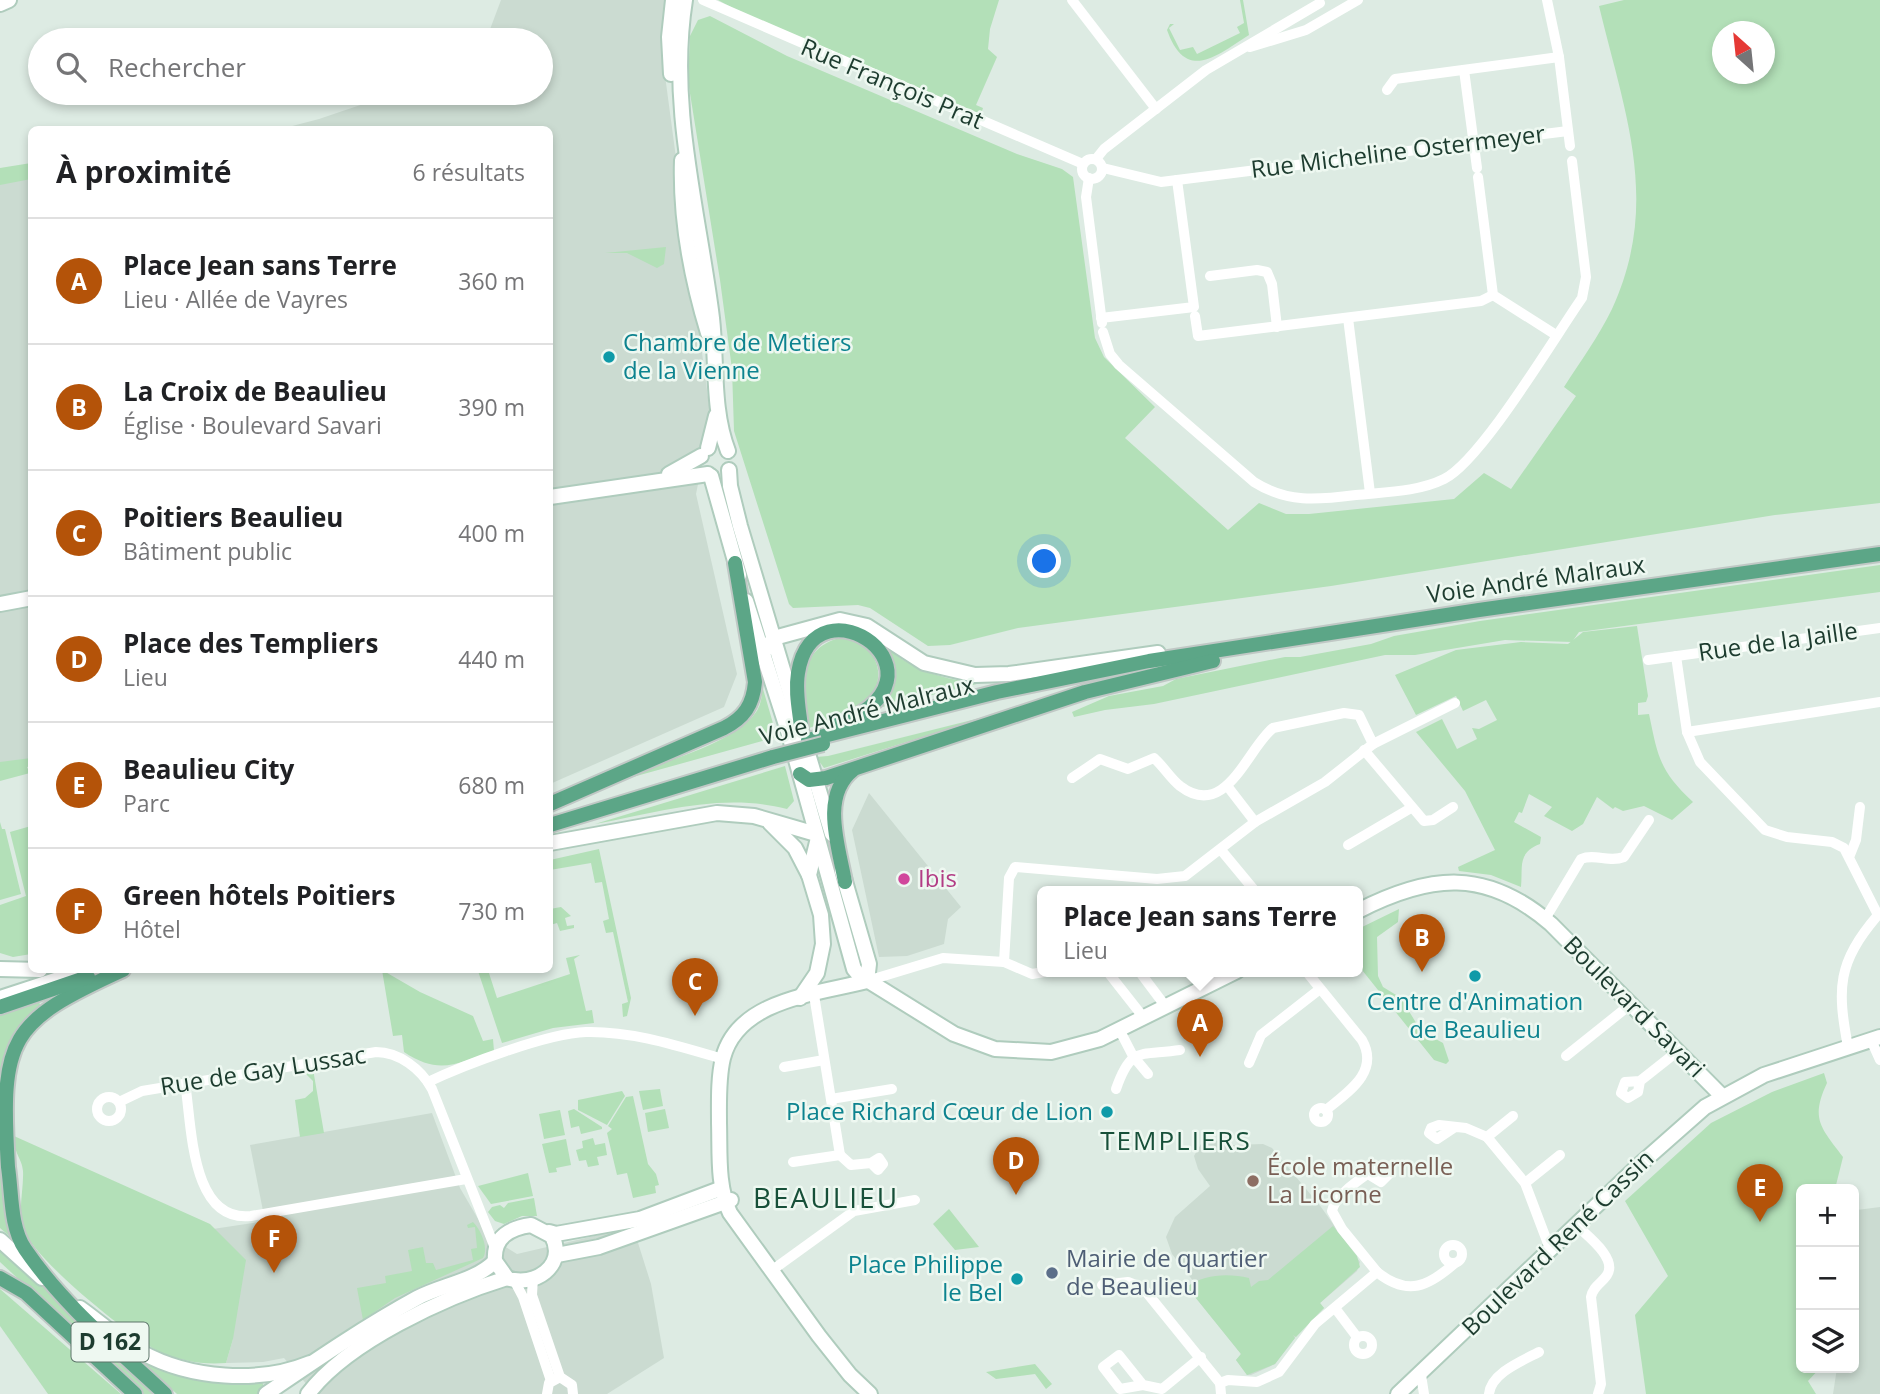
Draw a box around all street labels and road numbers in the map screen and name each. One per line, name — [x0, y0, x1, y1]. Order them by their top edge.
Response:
street label: Rue François Prat — [796, 29, 989, 136]
street label: Rue Micheline Ostermeyer — [1249, 116, 1547, 185]
street label: Voie André Malraux — [1425, 547, 1647, 610]
street label: Rue de la Jaille — [1696, 613, 1860, 668]
street label: Voie André Malraux — [756, 667, 978, 752]
street label: Boulevard Savari — [1557, 928, 1713, 1084]
street label: Rue de Gay Lussac — [158, 1037, 368, 1102]
street label: Boulevard René Cassin — [1454, 1141, 1660, 1342]
road number: D 162 — [72, 1322, 148, 1362]

